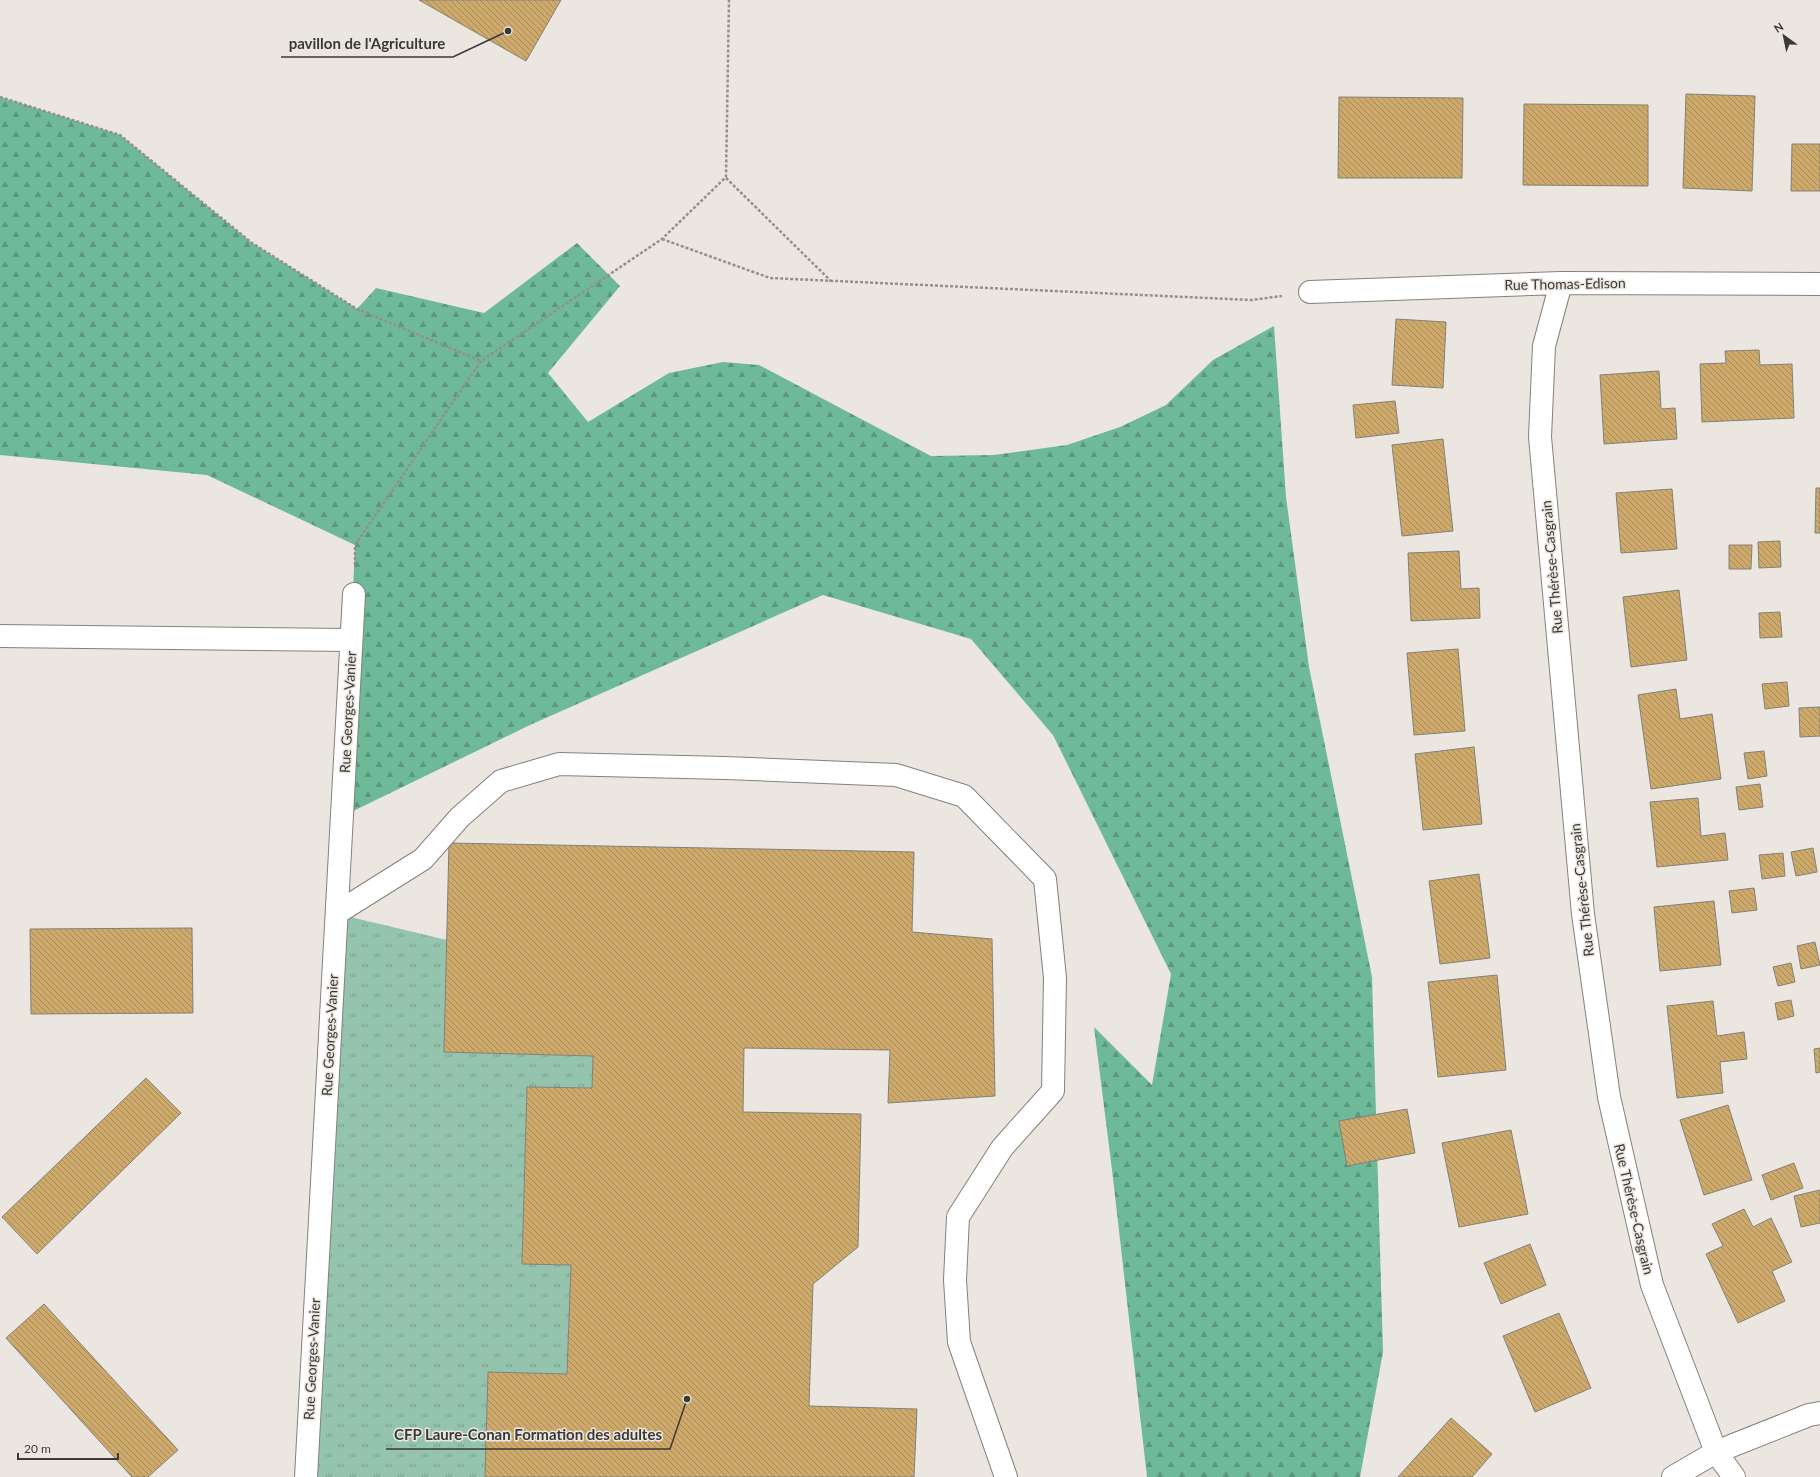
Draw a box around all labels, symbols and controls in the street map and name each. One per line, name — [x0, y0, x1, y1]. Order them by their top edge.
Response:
north arrow — [1764, 16, 1804, 56]
text: N — [1771, 19, 1785, 35]
callout: pavillon de l'Agriculture — [281, 30, 453, 57]
text: pavillon de l'Agriculture — [289, 34, 445, 52]
street label: Rue Thomas-Edison — [1504, 274, 1626, 293]
street label: Rue Thérèse-Casgrain — [1537, 500, 1566, 634]
street label: Rue Georges-Vanier — [336, 651, 359, 773]
street label: Rue Thérèse-Casgrain — [1566, 823, 1597, 957]
street label: Rue Georges-Vanier — [318, 974, 341, 1096]
street label: Rue Thérèse-Casgrain — [1611, 1142, 1658, 1276]
street label: Rue Georges-Vanier — [300, 1298, 323, 1420]
callout: CFP Laure-Conan Formation des adultes — [386, 1422, 670, 1449]
text: CFP Laure-Conan Formation des adultes — [394, 1425, 662, 1443]
scale bar — [18, 1435, 118, 1461]
text: 20 m — [24, 1441, 51, 1456]

